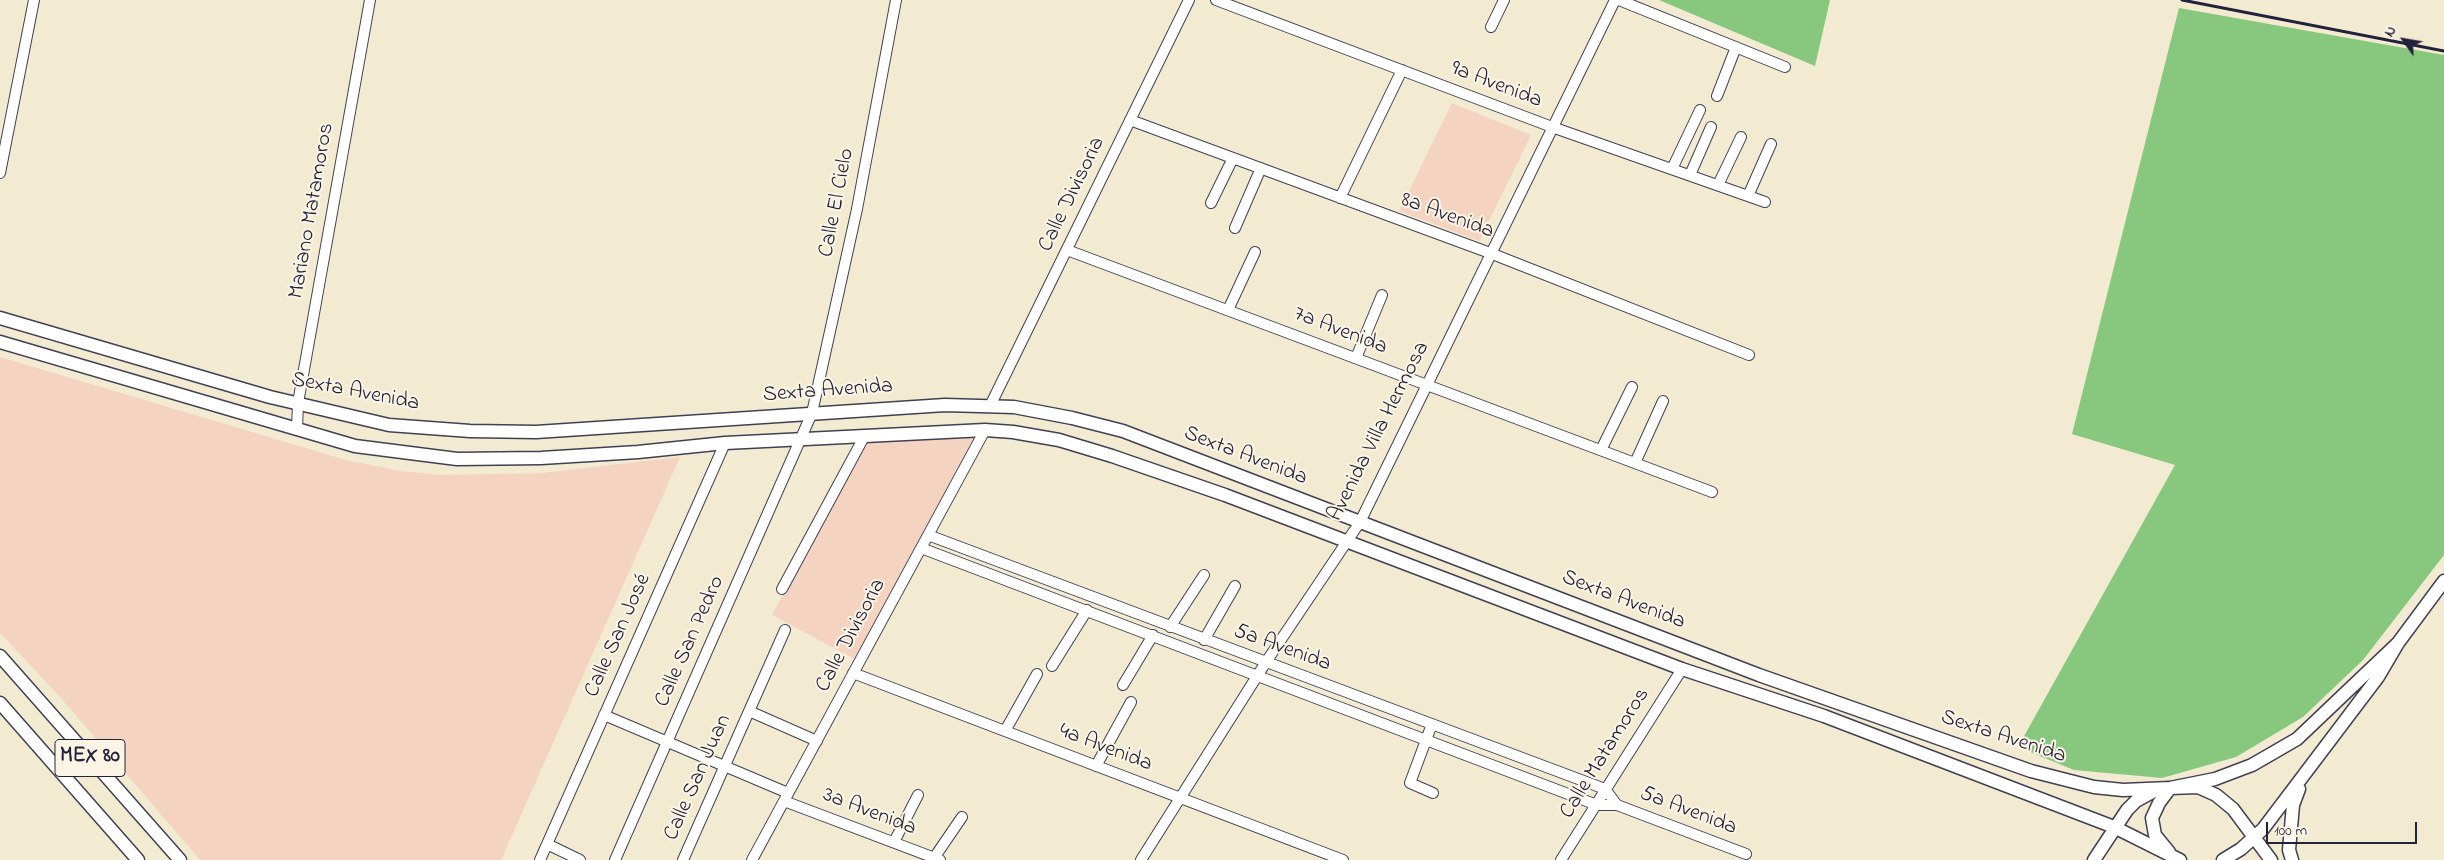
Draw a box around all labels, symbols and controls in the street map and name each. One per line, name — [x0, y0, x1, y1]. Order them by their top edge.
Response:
north arrow — [2379, 15, 2429, 65]
text: N — [2379, 22, 2402, 41]
street label: 9a Avenida — [1447, 57, 1545, 115]
street label: Mariano Matamoros — [285, 121, 341, 301]
street label: Calle Divisoria — [1034, 133, 1112, 257]
street label: Calle El Cielo — [815, 146, 861, 260]
street label: 8a Avenida — [1397, 188, 1497, 246]
street label: 7a Avenida — [1289, 302, 1391, 362]
street label: Avenida Villa Hermosa — [1323, 338, 1437, 526]
street label: Sexta Avenida — [289, 368, 421, 418]
street label: Sexta Avenida — [762, 374, 894, 410]
street label: Sexta Avenida — [1179, 421, 1311, 493]
street label: Sexta Avenida — [1557, 565, 1689, 637]
street label: Calle San José — [580, 570, 658, 702]
street label: Calle San Pedro — [650, 572, 732, 712]
street label: Calle Divisoria — [811, 575, 893, 697]
street label: 5a Avenida — [1230, 619, 1334, 679]
street label: Calle Matamoros — [1555, 684, 1657, 824]
street label: Sexta Avenida — [1937, 705, 2069, 771]
street label: Calle San Juan — [659, 711, 739, 845]
street label: 4a Avenida — [1054, 719, 1156, 779]
road number: MEX 80 — [55, 740, 125, 776]
street label: 5a Avenida — [1636, 781, 1740, 843]
street label: 3a Avenida — [818, 783, 920, 843]
scale bar — [2269, 812, 2420, 844]
text: 100 m — [2274, 820, 2307, 842]

